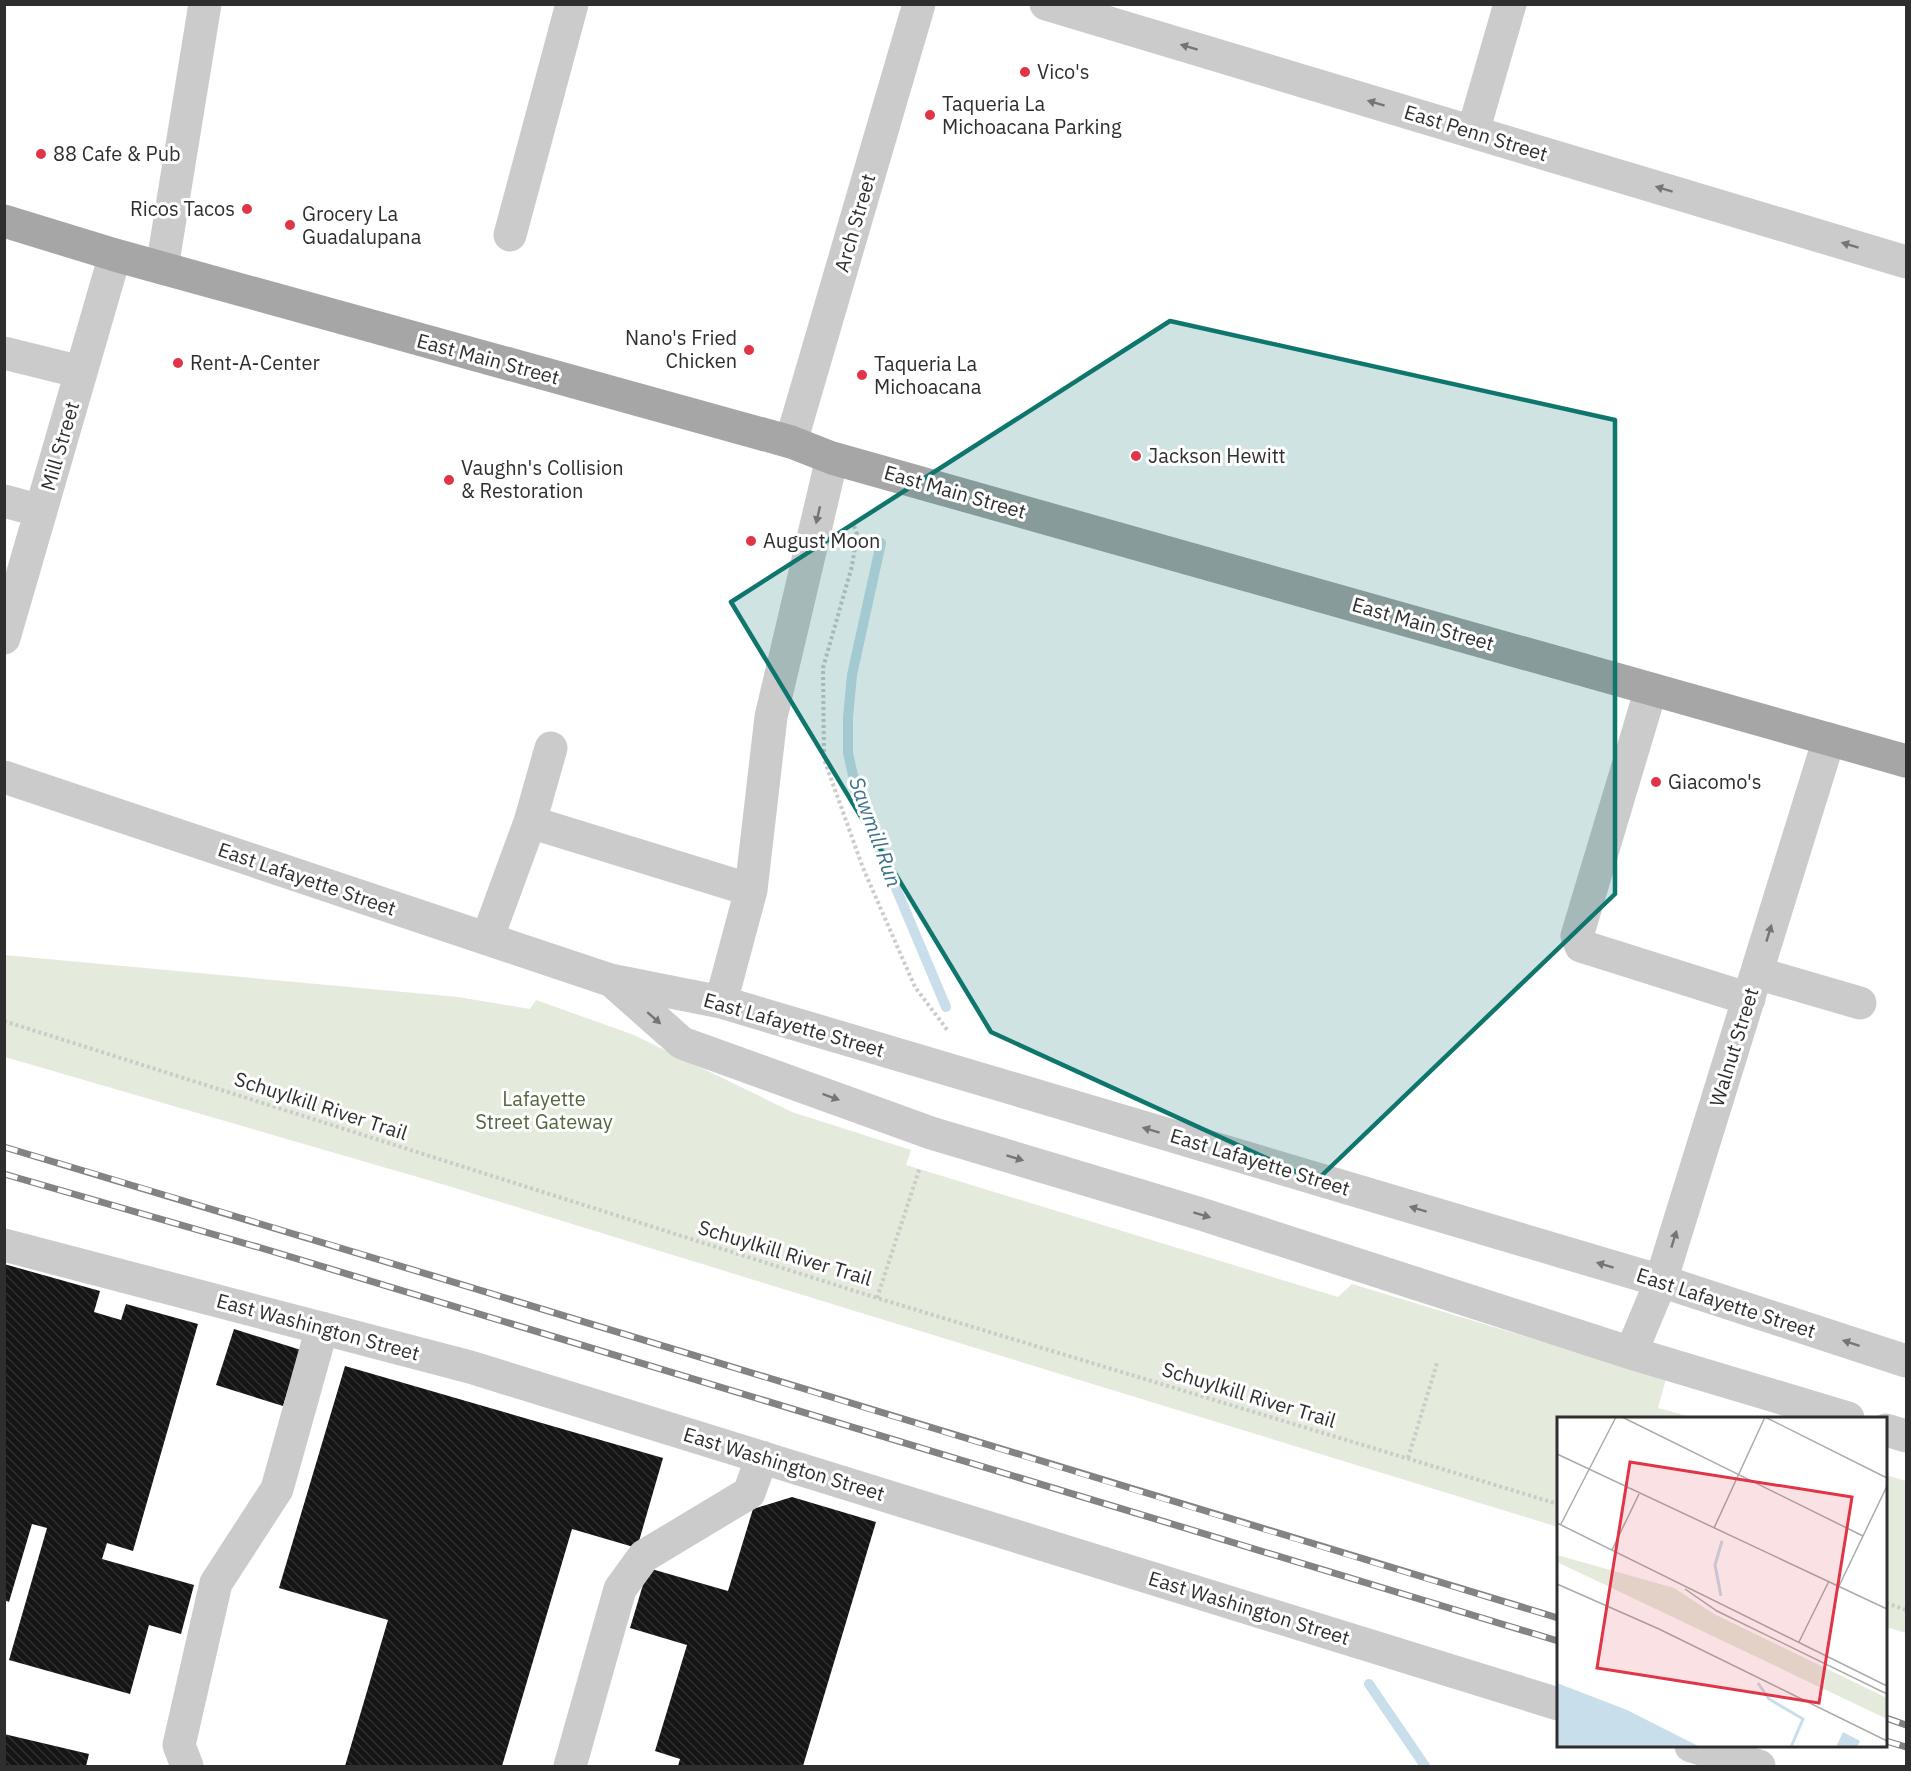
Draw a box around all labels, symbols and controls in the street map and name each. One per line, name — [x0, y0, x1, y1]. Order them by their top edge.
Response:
one-way arrow — [1180, 42, 1198, 51]
place label: Vico's — [1037, 58, 1090, 85]
marker: Vico's — [1018, 65, 1032, 79]
place label: Taqueria La Michoacana Parking — [942, 90, 1122, 140]
one-way arrow — [1367, 98, 1385, 107]
street label: East Penn Street — [1401, 98, 1551, 167]
marker: Taqueria La Michoacana Parking — [923, 108, 937, 122]
place label: 88 Cafe & Pub — [53, 140, 181, 167]
marker: 88 Cafe & Pub — [34, 147, 48, 161]
street label: Arch Street — [828, 171, 881, 275]
one-way arrow — [1655, 184, 1673, 193]
place label: Ricos Tacos — [130, 195, 235, 222]
place label: Grocery La Guadalupana — [302, 200, 422, 250]
marker: Ricos Tacos — [240, 202, 254, 216]
marker: Grocery La Guadalupana — [283, 218, 297, 232]
one-way arrow — [1841, 240, 1859, 249]
place label: Nano's Fried Chicken — [625, 324, 737, 374]
street label: East Main Street — [414, 327, 562, 391]
marker: Nano's Fried Chicken — [742, 343, 756, 357]
place label: Rent-A-Center — [190, 349, 320, 376]
place label: Taqueria La Michoacana — [874, 350, 982, 400]
marker: Rent-A-Center — [171, 356, 185, 370]
marker: Taqueria La Michoacana — [855, 368, 869, 382]
street label: Mill Street — [34, 398, 85, 494]
place label: Jackson Hewitt — [1148, 442, 1286, 469]
marker: Jackson Hewitt — [1129, 449, 1143, 463]
place label: Vaughn's Collision & Restoration — [461, 454, 624, 504]
street label: East Main Street — [881, 458, 1029, 525]
marker: Vaughn's Collision & Restoration — [442, 473, 456, 487]
one-way arrow — [813, 505, 823, 524]
place label: August Moon — [763, 527, 880, 554]
marker: August Moon — [744, 534, 758, 548]
street label: East Main Street — [1349, 590, 1497, 657]
place label: Giacomo's — [1668, 768, 1762, 795]
water label: Sawmill Run — [843, 773, 909, 891]
marker: Giacomo's — [1649, 775, 1663, 789]
street label: East Lafayette Street — [215, 835, 400, 922]
one-way arrow — [1765, 924, 1775, 942]
street label: Walnut Street — [1703, 984, 1764, 1110]
street label: East Lafayette Street — [701, 986, 888, 1063]
one-way arrow — [646, 1011, 661, 1024]
street label: Schuylkill River Trail — [231, 1065, 411, 1146]
park label: Lafayette Street Gateway — [475, 1085, 613, 1135]
one-way arrow — [822, 1092, 840, 1102]
street label: East Lafayette Street — [1167, 1121, 1353, 1202]
one-way arrow — [1141, 1125, 1159, 1134]
one-way arrow — [1006, 1154, 1024, 1164]
one-way arrow — [1409, 1204, 1427, 1213]
one-way arrow — [1193, 1211, 1211, 1220]
street label: Schuylkill River Trail — [695, 1213, 875, 1292]
one-way arrow — [1670, 1230, 1679, 1248]
one-way arrow — [1596, 1260, 1614, 1269]
street label: East Lafayette Street — [1633, 1261, 1819, 1344]
street label: East Washington Street — [214, 1286, 423, 1367]
one-way arrow — [1842, 1337, 1860, 1347]
street label: Schuylkill River Trail — [1159, 1355, 1339, 1434]
inset map — [1557, 1417, 1887, 1747]
street label: East Washington Street — [680, 1420, 888, 1507]
street label: East Washington Street — [1145, 1564, 1353, 1651]

